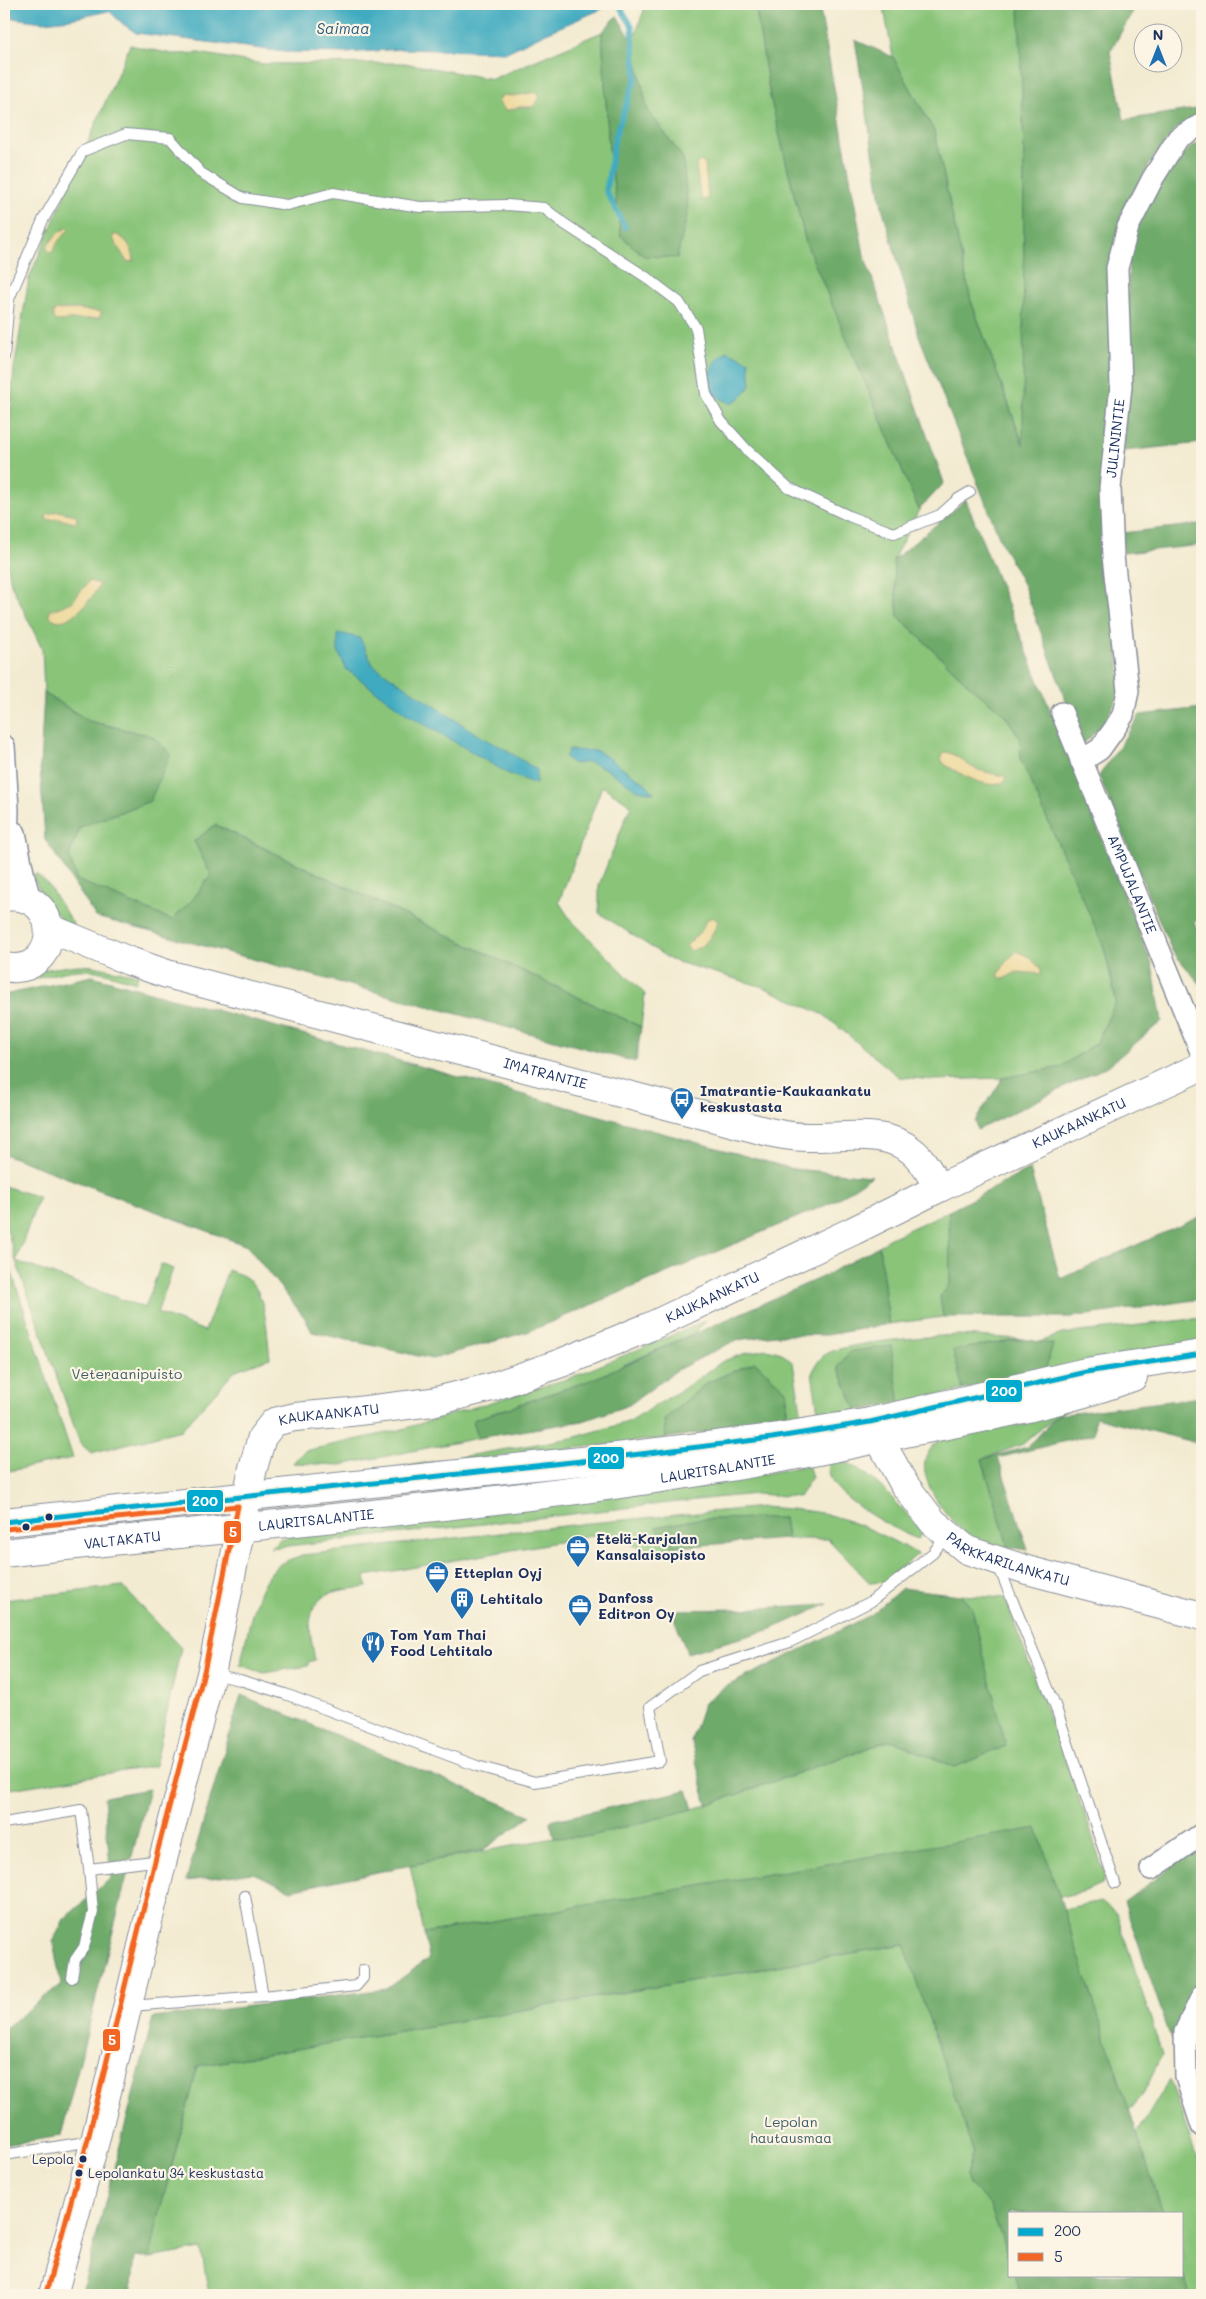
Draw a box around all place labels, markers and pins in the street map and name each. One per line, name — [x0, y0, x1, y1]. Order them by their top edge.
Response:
place label: Imatrantie-Kaukaankatu keskustasta — [700, 1081, 871, 1116]
bus stop icon: Imatrantie-Kaukaankatu keskustasta — [669, 1086, 695, 1120]
unlabelled marker — [44, 1512, 54, 1522]
unlabelled marker — [21, 1522, 31, 1532]
place label: Etelä-Karjalan Kansalaisopisto — [596, 1529, 706, 1564]
office icon: Etelä-Karjalan Kansalaisopisto — [565, 1534, 591, 1568]
office icon: Etteplan Oyj — [424, 1560, 450, 1594]
place label: Etteplan Oyj — [454, 1563, 542, 1582]
building icon: Lehtitalo — [449, 1586, 475, 1620]
place label: Danfoss Editron Oy — [598, 1588, 675, 1623]
place label: Lehtitalo — [480, 1589, 543, 1608]
office icon: Danfoss Editron Oy — [567, 1593, 593, 1627]
place label: Tom Yam Thai Food Lehtitalo — [390, 1625, 493, 1660]
restaurant icon: Tom Yam Thai Food Lehtitalo — [360, 1630, 386, 1664]
place label: Lepola — [32, 2150, 74, 2167]
marker: Lepola — [78, 2154, 88, 2164]
place label: Lepolankatu 34 keskustasta — [88, 2164, 264, 2181]
marker: Lepolankatu 34 keskustasta — [74, 2168, 84, 2178]

